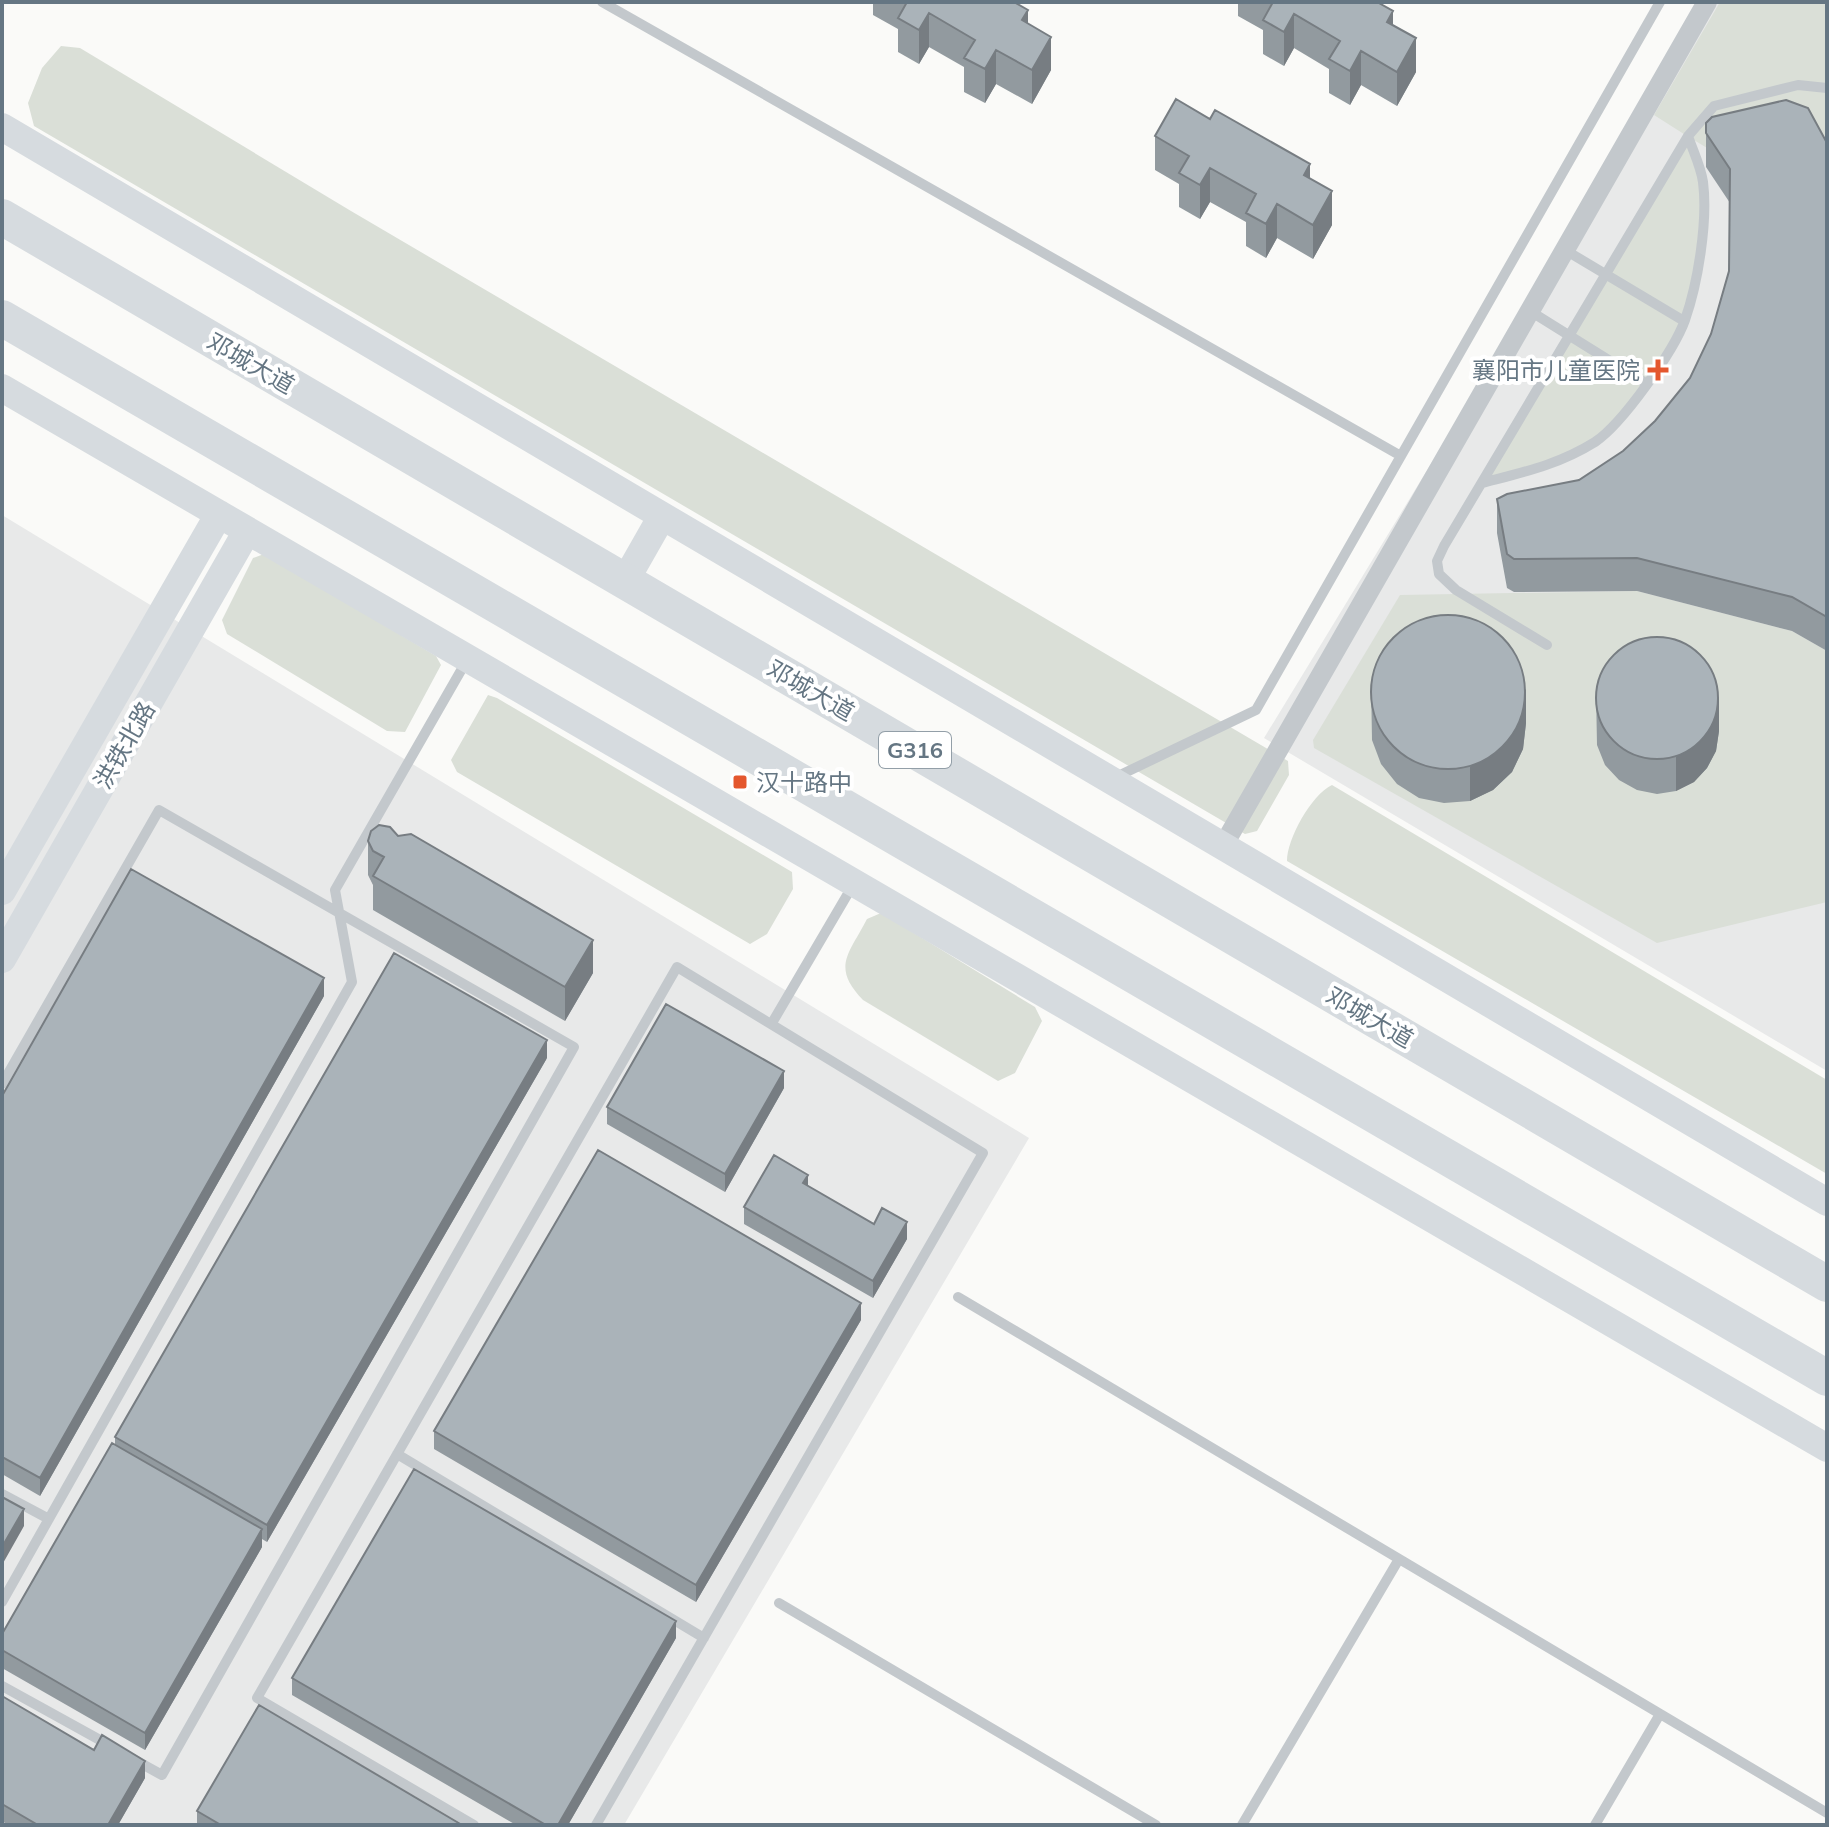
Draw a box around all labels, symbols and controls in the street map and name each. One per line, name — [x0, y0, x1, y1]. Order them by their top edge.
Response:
street label: 邓城大道 — [202, 326, 300, 400]
place label: 襄阳市儿童医院 — [1472, 355, 1640, 385]
marker: 襄阳市儿童医院 — [1647, 359, 1669, 381]
street label: 邓城大道 — [762, 653, 860, 727]
street label: 洪铁北路 — [87, 696, 161, 794]
road number: G316 — [879, 732, 951, 768]
place label: 汉十路中 — [756, 767, 852, 797]
marker: 汉十路中 — [731, 773, 749, 791]
street label: 邓城大道 — [1321, 980, 1419, 1054]

